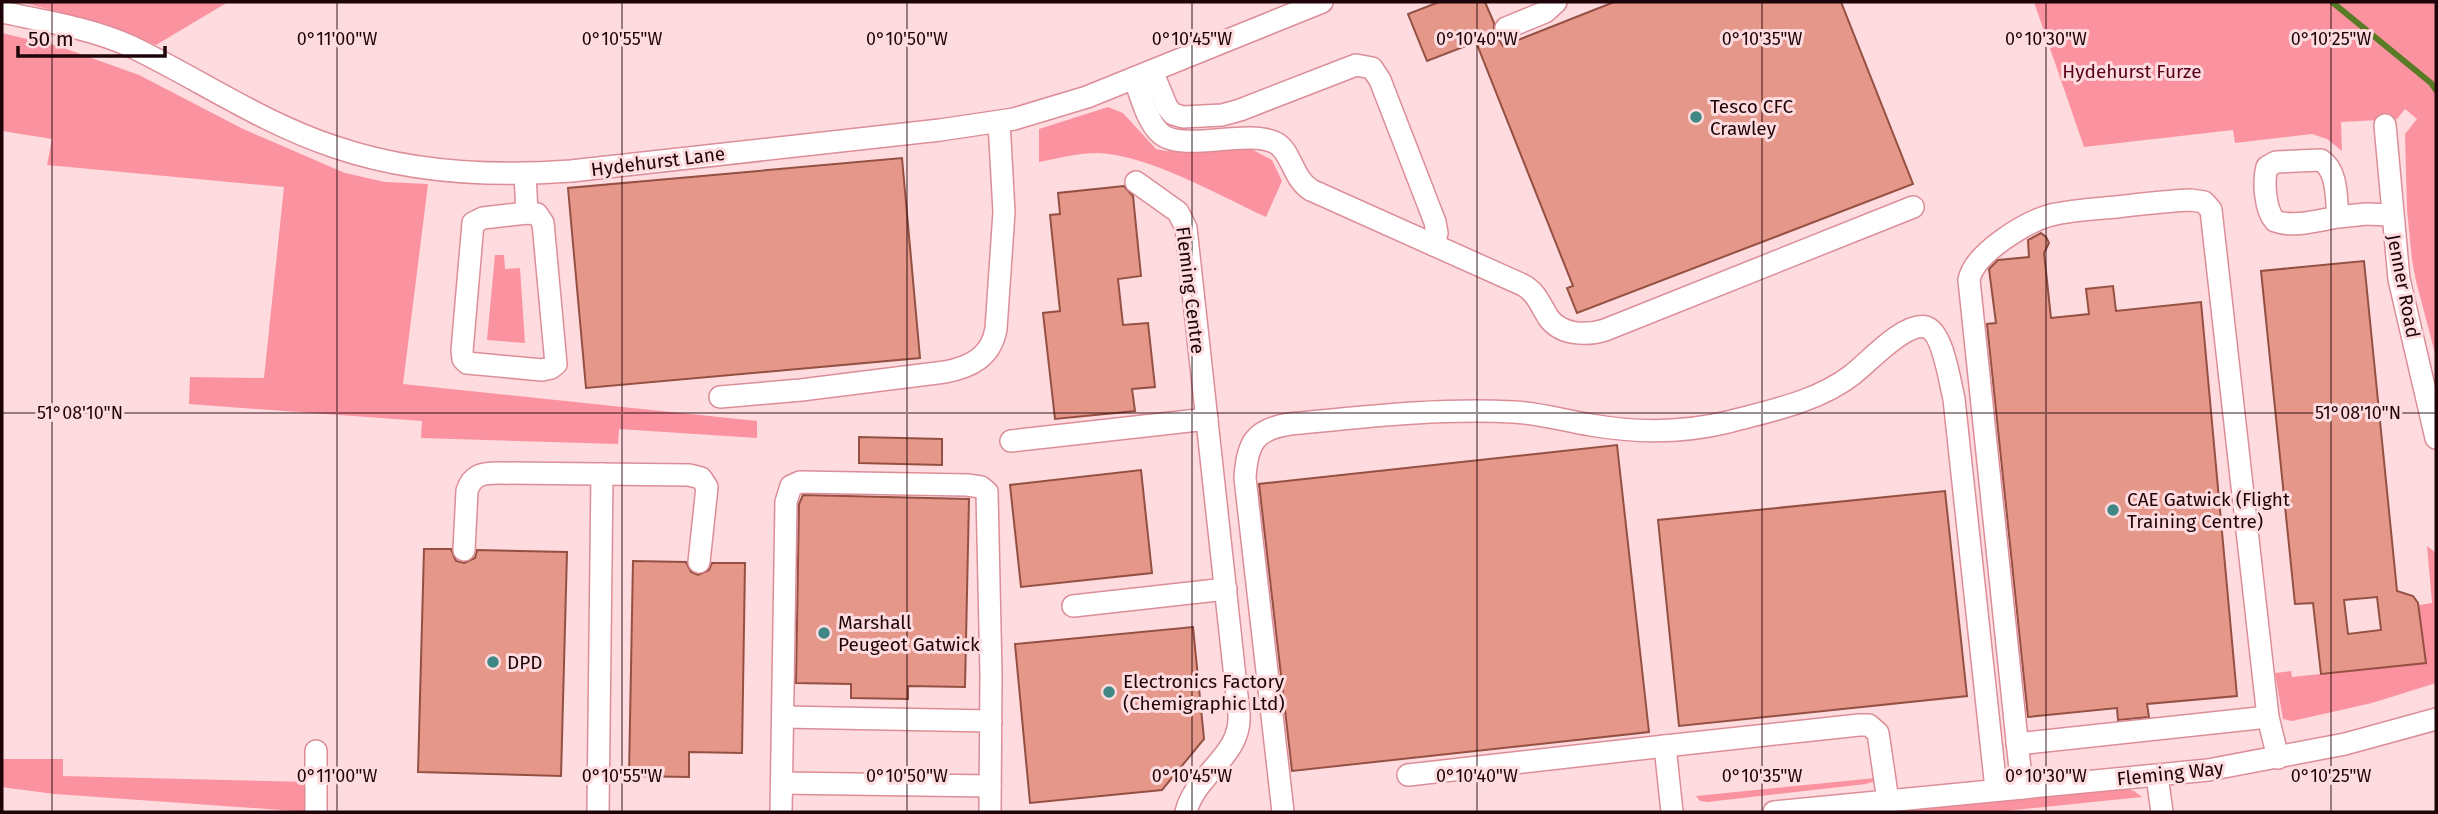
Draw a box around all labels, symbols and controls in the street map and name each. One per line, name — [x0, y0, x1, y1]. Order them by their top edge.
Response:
scale bar — [18, 14, 164, 58]
text: 50 m — [28, 26, 74, 52]
text: 0°11'00"W — [297, 28, 377, 50]
text: 0°10'55"W — [582, 28, 662, 50]
text: 0°10'50"W — [866, 28, 948, 50]
text: 0°10'45"W — [1152, 28, 1232, 50]
text: 0°10'40"W — [1436, 28, 1518, 50]
text: 0°10'35"W — [1722, 28, 1802, 50]
text: 0°10'30"W — [2005, 28, 2087, 50]
text: 0°10'25"W — [2291, 28, 2371, 50]
park label: Hydehurst Furze — [2062, 60, 2202, 83]
place label: Tesco CFC Crawley — [1710, 95, 1793, 140]
marker: Tesco CFC Crawley — [1688, 109, 1704, 125]
street label: Hydehurst Lane — [590, 142, 726, 181]
street label: Fleming Centre — [1171, 225, 1210, 355]
street label: Jenner Road — [2382, 232, 2425, 340]
text: 51°08'10"N — [37, 402, 123, 424]
text: 51°08'10"N — [2315, 402, 2401, 424]
place label: CAE Gatwick (Flight Training Centre) — [2127, 488, 2290, 533]
marker: CAE Gatwick (Flight Training Centre) — [2105, 502, 2121, 518]
place label: Marshall Peugeot Gatwick — [838, 611, 980, 656]
marker: Marshall Peugeot Gatwick — [816, 625, 832, 641]
place label: DPD — [507, 651, 543, 674]
marker: DPD — [485, 654, 501, 670]
place label: Electronics Factory (Chemigraphic Ltd) — [1123, 670, 1285, 715]
marker: Electronics Factory (Chemigraphic Ltd) — [1101, 684, 1117, 700]
street label: Fleming Way — [2116, 756, 2225, 791]
text: 0°11'00"W — [297, 765, 377, 787]
text: 0°10'55"W — [582, 765, 662, 787]
text: 0°10'50"W — [866, 765, 948, 787]
text: 0°10'45"W — [1152, 765, 1232, 787]
text: 0°10'40"W — [1436, 765, 1518, 787]
text: 0°10'35"W — [1722, 765, 1802, 787]
text: 0°10'30"W — [2005, 765, 2087, 787]
text: 0°10'25"W — [2291, 765, 2371, 787]

